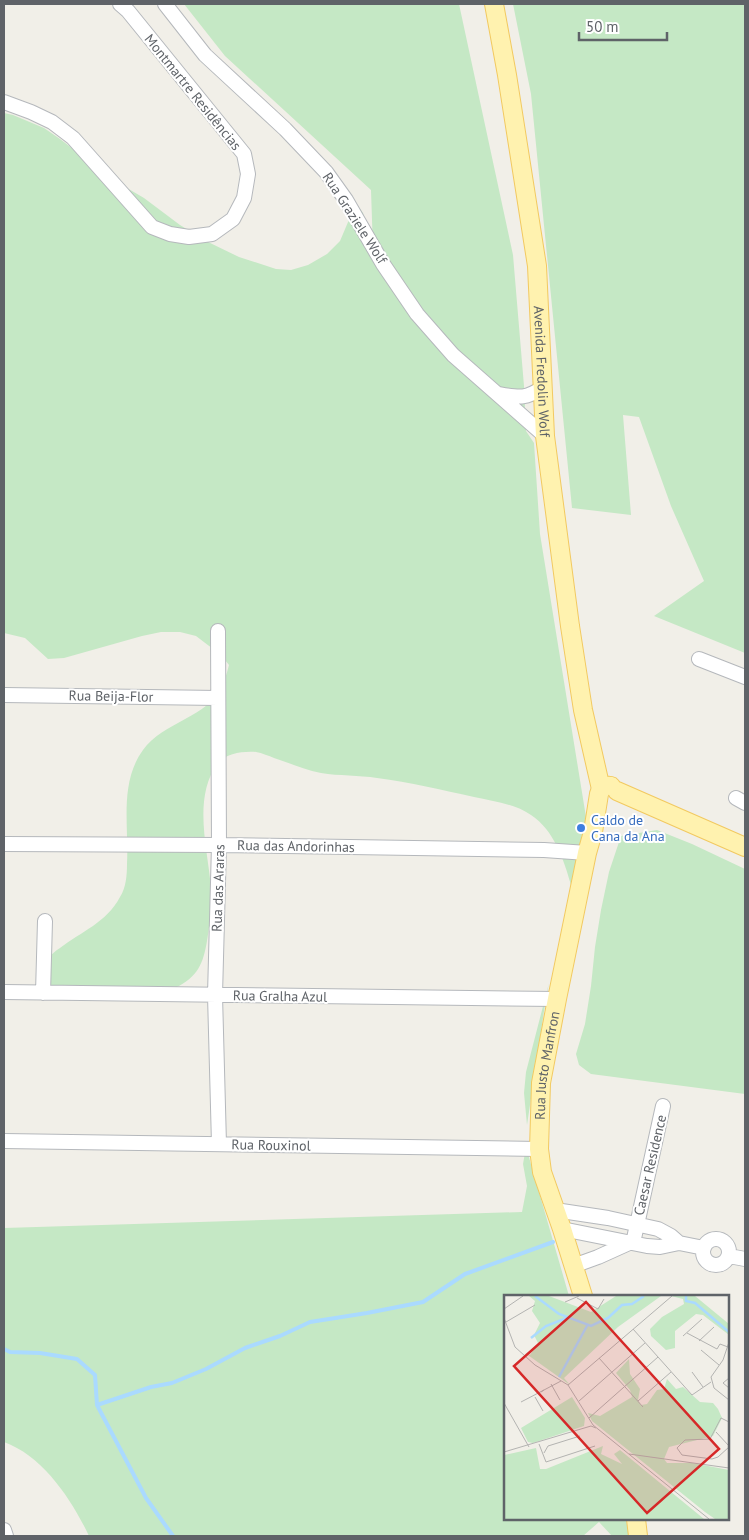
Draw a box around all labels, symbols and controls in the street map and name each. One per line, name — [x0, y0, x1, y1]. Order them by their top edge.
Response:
scale bar — [579, 10, 666, 42]
text: 50 m — [586, 17, 619, 36]
street label: Montmartre Residências — [141, 30, 246, 154]
street label: Rua Graziele Wolf — [319, 169, 392, 268]
street label: Avenida Fredolin Wolf — [530, 305, 554, 438]
street label: Rua Beija-Flor — [68, 686, 154, 706]
place label: Caldo de Cana da Ana — [591, 811, 665, 845]
marker: Caldo de Cana da Ana — [575, 822, 587, 834]
street label: Rua das Andorinhas — [237, 836, 355, 856]
street label: Rua das Araras — [207, 844, 229, 932]
street label: Rua Gralha Azul — [233, 986, 327, 1006]
street label: Rua Justo Manfron — [531, 1009, 564, 1120]
street label: Caesar Residence — [630, 1113, 670, 1217]
street label: Rua Rouxinol — [231, 1135, 311, 1155]
inset map — [504, 1295, 729, 1520]

